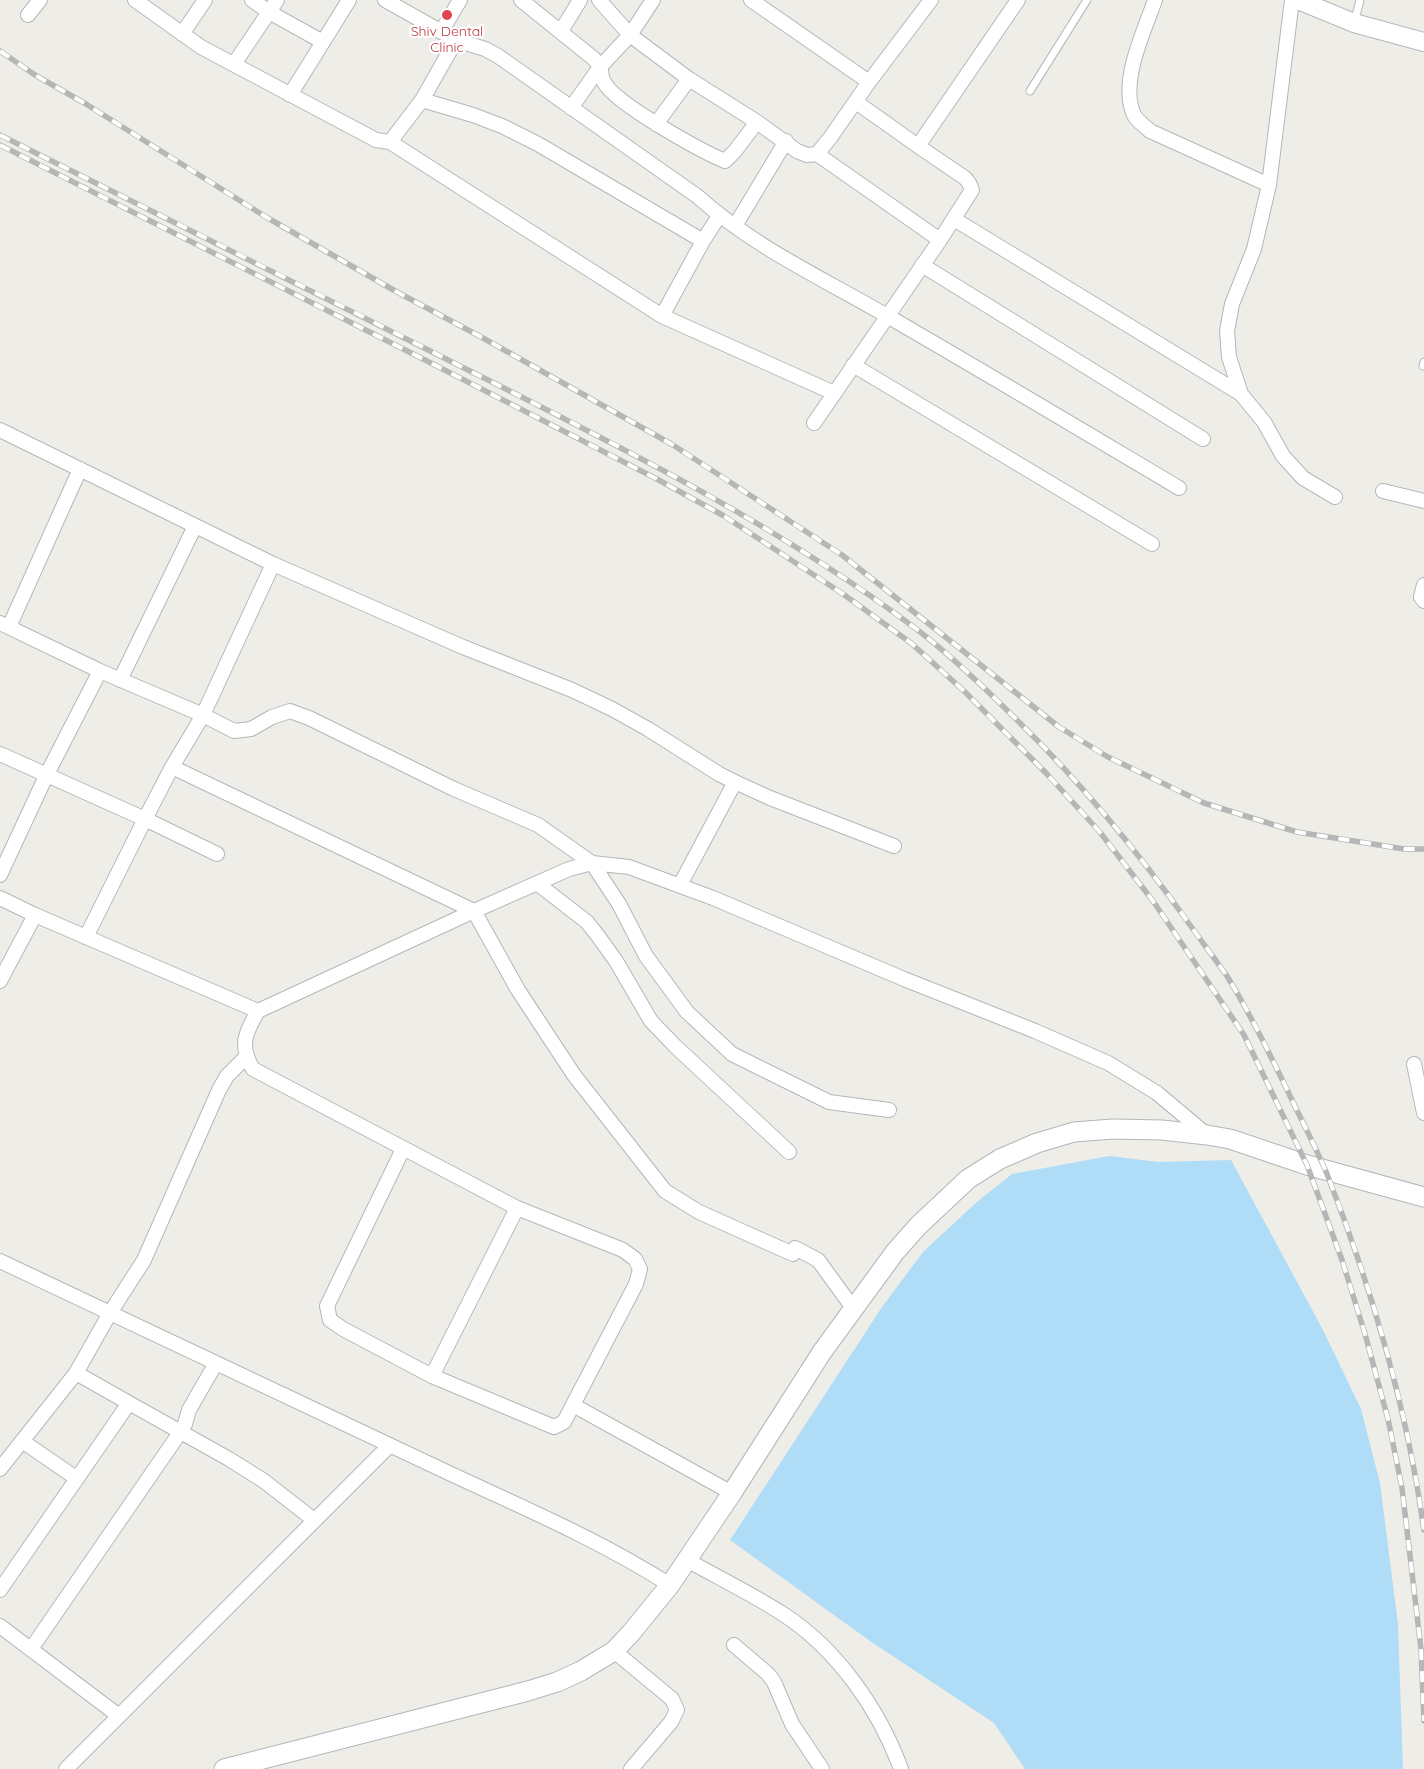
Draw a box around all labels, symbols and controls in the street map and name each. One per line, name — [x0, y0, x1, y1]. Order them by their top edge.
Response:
marker: Shiv Dental Clinic — [440, 8, 454, 22]
place label: Shiv Dental Clinic — [411, 24, 483, 56]

